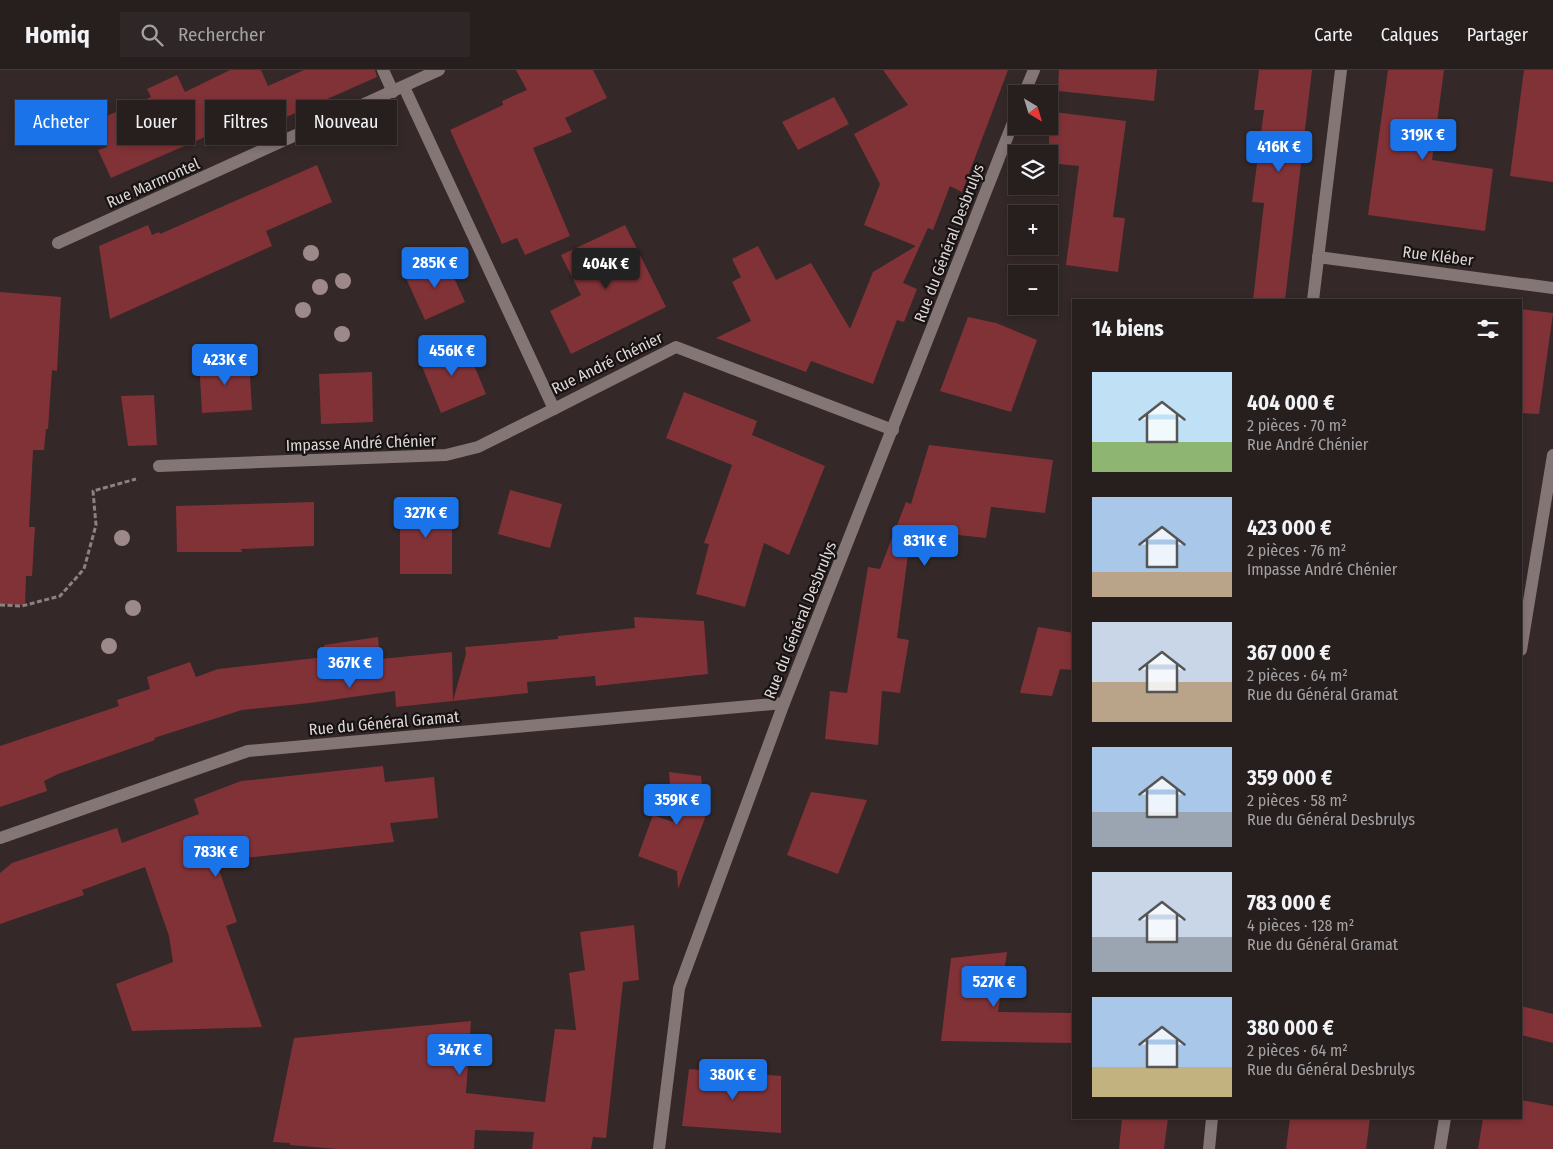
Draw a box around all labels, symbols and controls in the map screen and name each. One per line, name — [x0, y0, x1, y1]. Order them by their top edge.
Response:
search box — [120, 12, 470, 57]
text: Homiq — [25, 21, 90, 49]
icon: search — [138, 21, 166, 49]
text: Rechercher — [178, 23, 265, 46]
text: Carte — [1314, 24, 1353, 46]
text: Calques — [1381, 24, 1439, 46]
text: Partager — [1467, 24, 1528, 46]
north arrow — [1008, 85, 1058, 135]
map controls — [1008, 85, 1058, 315]
chip: Acheter — [15, 100, 107, 145]
chip: Louer — [117, 100, 195, 145]
chip: Filtres — [205, 100, 286, 145]
chip: Nouveau — [296, 100, 397, 145]
pin: 319K € — [1382, 118, 1464, 161]
text: 319K € — [1401, 125, 1445, 144]
pin: 416K € — [1238, 131, 1320, 173]
text: 416K € — [1257, 137, 1301, 156]
button: layers — [1008, 145, 1058, 195]
street label: Rue Marmontel — [104, 154, 202, 212]
street label: Rue du Général Desbrulys — [910, 161, 988, 325]
button: + — [1008, 205, 1058, 255]
street label: Rue Kléber — [1401, 242, 1475, 270]
pin: 285K € — [394, 246, 476, 289]
pin: 404K € — [565, 248, 647, 290]
text: 285K € — [413, 253, 457, 272]
text: 404K € — [583, 254, 629, 273]
button: − — [1008, 265, 1058, 315]
icon: filters — [1474, 315, 1502, 343]
text: 14 biens — [1092, 316, 1164, 342]
street label: Rue André Chénier — [548, 328, 666, 398]
pin: 456K € — [411, 334, 493, 377]
text: 456K € — [429, 341, 475, 360]
pin: 423K € — [184, 344, 266, 386]
text: 423K € — [203, 350, 247, 369]
text: 404 000 € — [1247, 390, 1334, 416]
icon: home — [1132, 392, 1192, 452]
text: 2 pièces · 70 m² — [1247, 416, 1347, 435]
street label: Impasse André Chénier — [286, 431, 437, 455]
text: Rue André Chénier — [1247, 435, 1368, 454]
pin: 327K € — [385, 496, 467, 539]
text: 327K € — [405, 503, 447, 522]
text: 423 000 € — [1247, 515, 1332, 541]
icon: home — [1132, 517, 1192, 577]
pin: 831K € — [884, 524, 966, 567]
text: 831K € — [903, 531, 947, 550]
street label: Rue du Général Desbrulys — [760, 538, 840, 701]
text: 2 pièces · 76 m² — [1247, 541, 1346, 560]
text: Impasse André Chénier — [1247, 560, 1397, 579]
text: 367 000 € — [1247, 640, 1331, 666]
icon: home — [1132, 642, 1192, 702]
pin: 367K € — [309, 646, 391, 689]
text: 367K € — [328, 653, 372, 672]
text: 2 pièces · 64 m² — [1247, 666, 1348, 685]
text: Rue du Général Gramat — [1247, 685, 1398, 704]
street label: Rue du Général Gramat — [308, 707, 461, 739]
text: 359 000 € — [1247, 765, 1332, 791]
icon: home — [1132, 767, 1192, 827]
pin: 359K € — [636, 784, 718, 826]
text: 359K € — [655, 790, 699, 809]
text: 2 pièces · 58 m² — [1247, 791, 1348, 810]
text: Rue du Général Desbrulys — [1247, 810, 1415, 829]
pin: 783K € — [175, 836, 257, 878]
text: 783K € — [194, 842, 238, 861]
text: 783 000 € — [1247, 890, 1331, 916]
icon: home — [1132, 892, 1192, 952]
text: 4 pièces · 128 m² — [1247, 916, 1354, 935]
text: Rue du Général Gramat — [1247, 935, 1398, 954]
pin: 527K € — [953, 966, 1035, 1008]
text: 527K € — [972, 972, 1016, 991]
text: 380 000 € — [1247, 1015, 1334, 1041]
icon: home — [1132, 1017, 1192, 1077]
pin: 347K € — [419, 1034, 501, 1076]
text: 347K € — [438, 1040, 482, 1059]
text: 2 pièces · 64 m² — [1247, 1041, 1348, 1060]
pin: 380K € — [692, 1058, 774, 1101]
text: Rue du Général Desbrulys — [1247, 1060, 1415, 1079]
text: 380K € — [710, 1065, 756, 1084]

